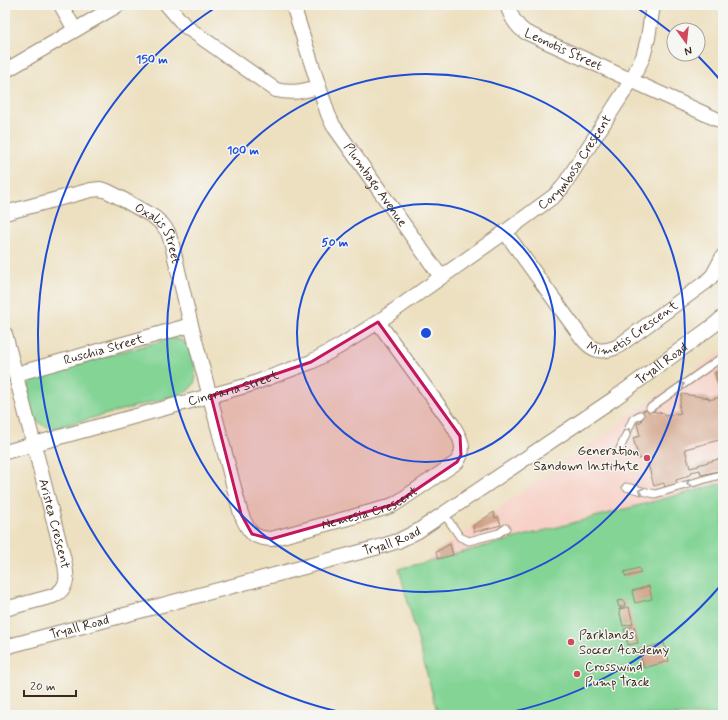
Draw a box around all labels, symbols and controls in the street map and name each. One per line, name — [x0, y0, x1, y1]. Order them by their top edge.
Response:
north arrow — [666, 22, 706, 62]
street label: Leonotis Street — [522, 24, 605, 74]
text: N — [683, 43, 694, 58]
text: 150 m — [136, 52, 168, 68]
street label: Corymbosa Crescent — [534, 112, 615, 214]
street label: Plumbago Avenue — [340, 140, 411, 230]
text: 100 m — [227, 143, 260, 159]
street label: Oxalis Street — [131, 199, 185, 265]
text: 50 m — [322, 235, 349, 251]
street label: Mimetis Crescent — [583, 297, 682, 359]
centre of rings — [419, 326, 433, 340]
street label: Ruschia Street — [62, 330, 146, 369]
street label: Tryall Road — [632, 339, 691, 389]
street label: Cineraria Street — [186, 366, 281, 410]
one-way arrow — [677, 383, 684, 390]
one-way arrow — [623, 428, 631, 436]
place label: Generation Sandown Institute — [534, 443, 639, 475]
marker: Generation Sandown Institute — [642, 453, 652, 463]
street label: Aristea Crescent — [35, 477, 74, 570]
one-way arrow — [686, 478, 693, 487]
street label: Nemesia Crescent — [319, 483, 421, 533]
one-way arrow — [637, 487, 644, 496]
street label: Tryall Road — [361, 523, 424, 559]
street label: Tryall Road — [48, 611, 111, 643]
place label: Parklands Soccer Academy — [579, 627, 670, 659]
marker: Parklands Soccer Academy — [566, 637, 576, 647]
place label: Crosswind Pump Track — [585, 659, 650, 691]
marker: Crosswind Pump Track — [572, 669, 582, 679]
scale bar — [24, 672, 76, 698]
text: 20 m — [30, 679, 56, 695]

